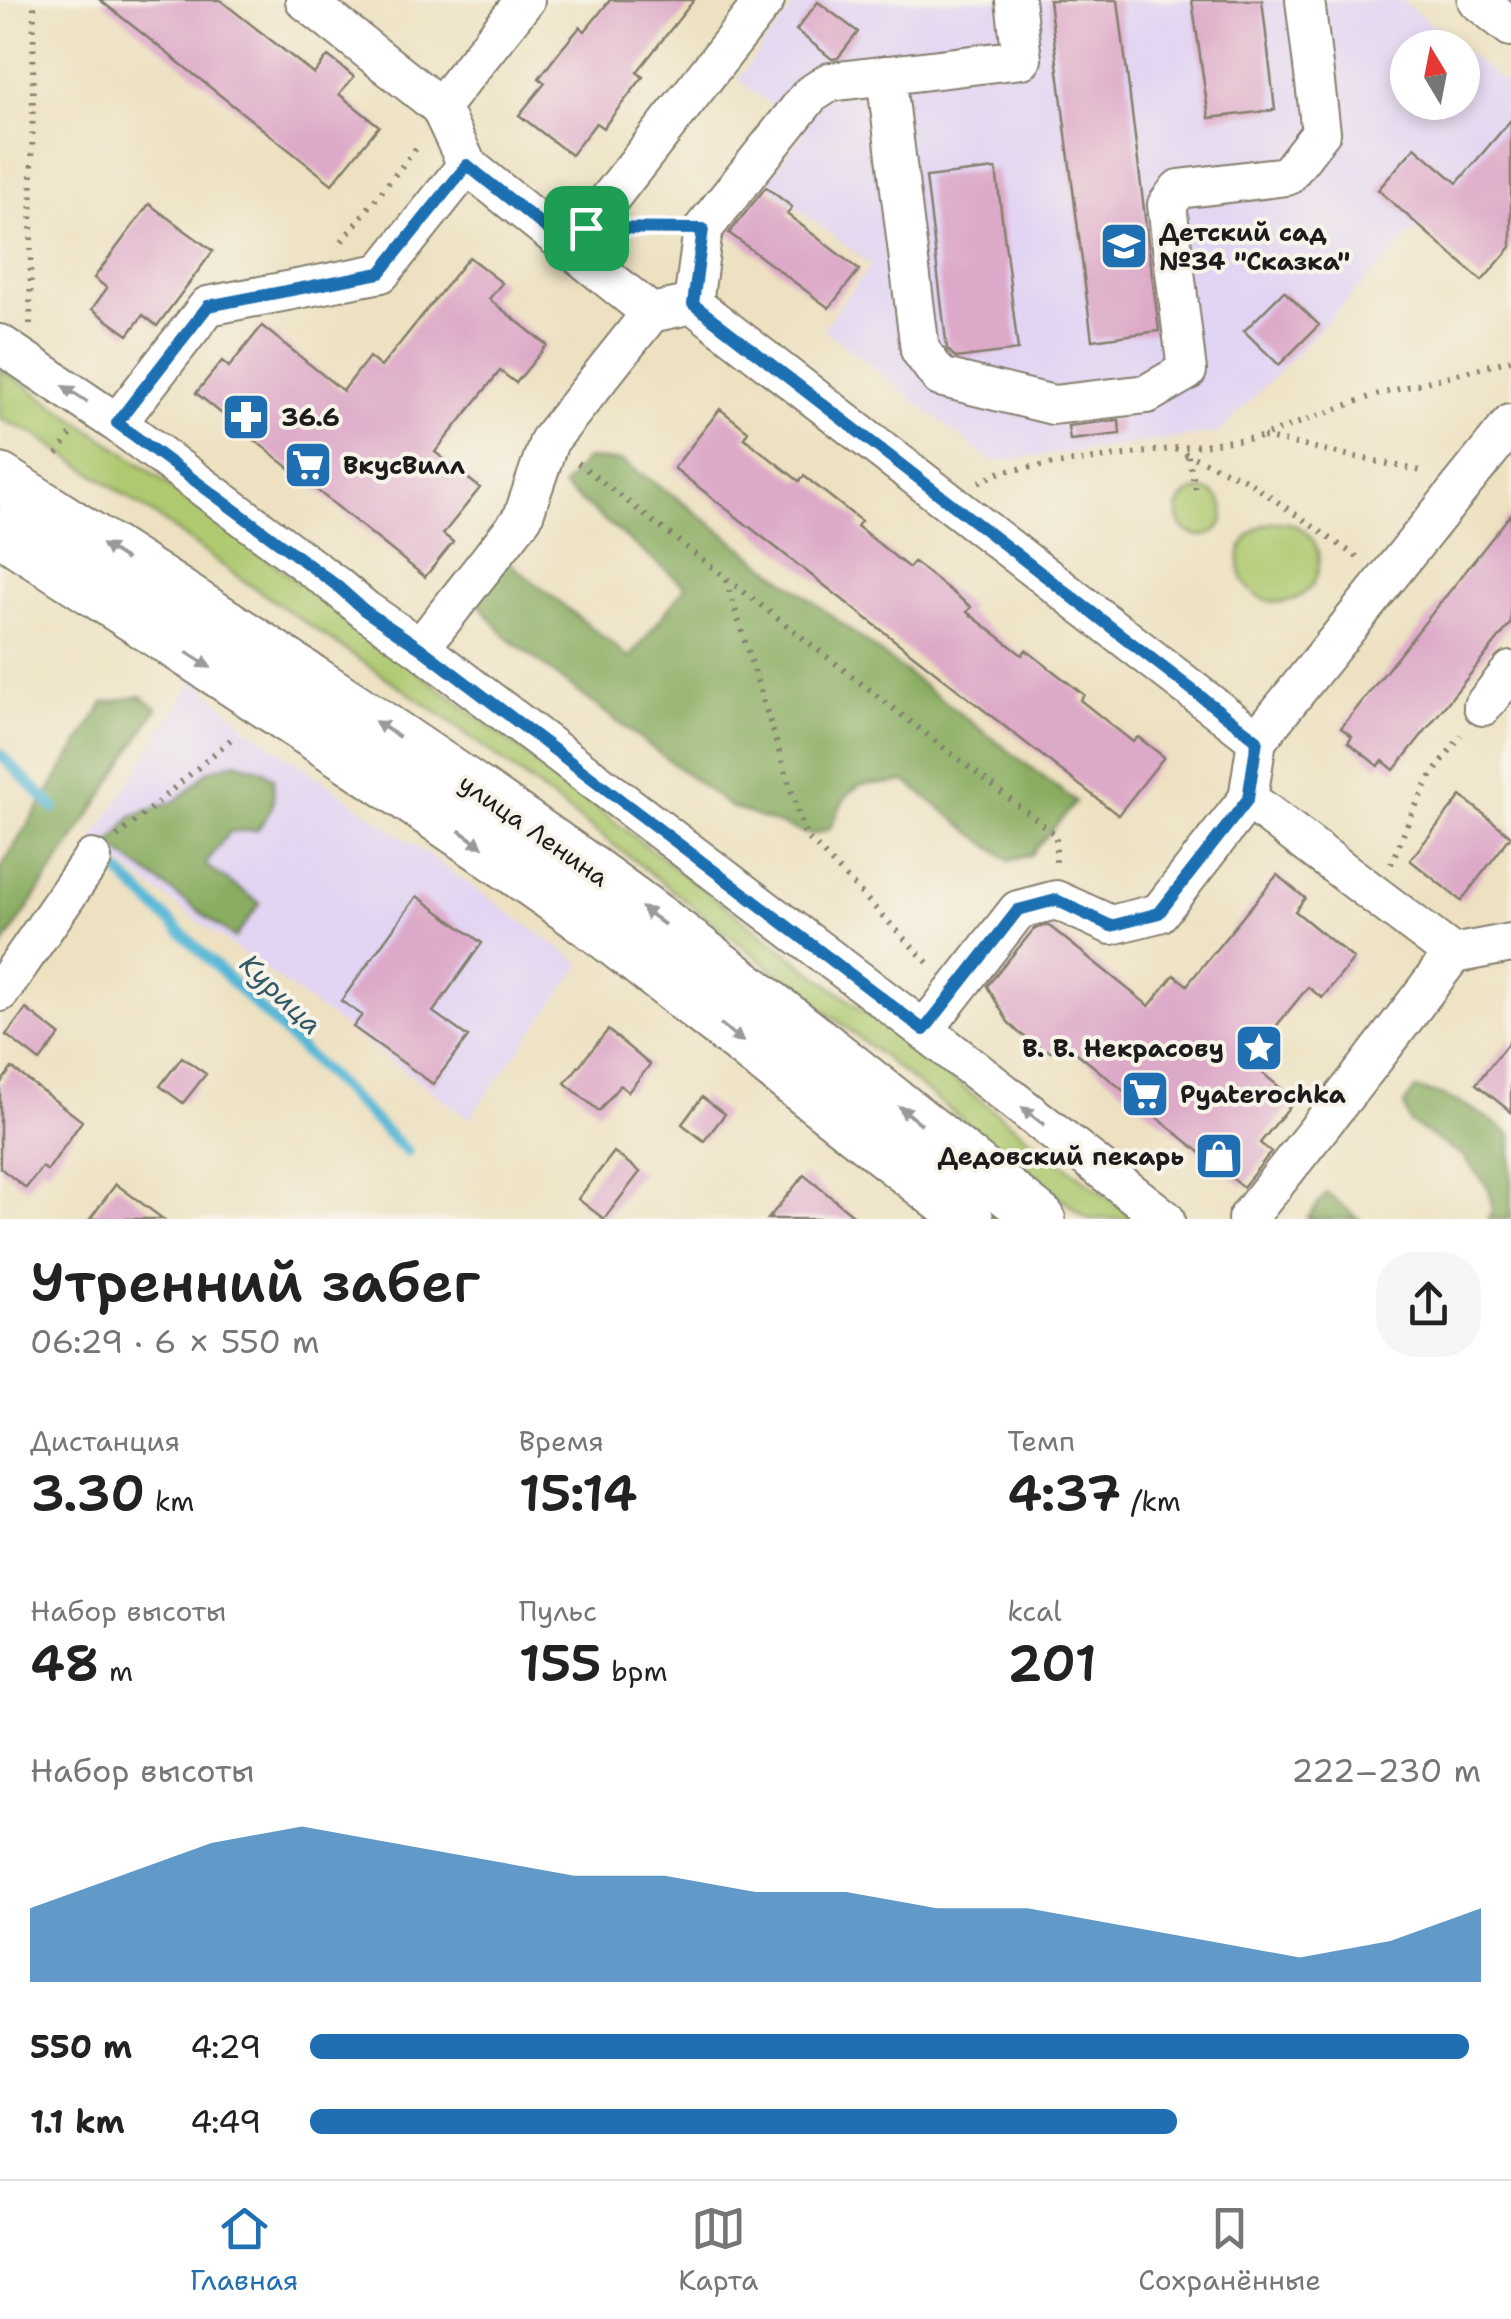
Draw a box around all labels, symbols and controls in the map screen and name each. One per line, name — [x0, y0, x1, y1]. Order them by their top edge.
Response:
north arrow — [1390, 30, 1480, 120]
map controls — [1390, 30, 1480, 120]
pin — [544, 186, 629, 271]
icon: arrive — [559, 201, 614, 256]
place label: Детский сад №34 "Сказка" — [1159, 215, 1350, 278]
school or university icon: Детский сад №34 "Сказка" — [1098, 220, 1150, 272]
one-way arrow — [62, 385, 89, 404]
pharmacy icon: 36.6 — [220, 391, 272, 443]
place label: 36.6 — [281, 400, 340, 434]
supermarket icon: ВкусВилл — [282, 439, 334, 491]
place label: ВкусВилл — [343, 448, 465, 482]
one-way arrow — [101, 543, 128, 561]
one-way arrow — [186, 651, 213, 669]
one-way arrow — [373, 721, 401, 739]
street label: улица Ленина — [452, 766, 616, 895]
one-way arrow — [457, 829, 484, 848]
one-way arrow — [640, 906, 666, 926]
water label: Курица — [231, 945, 331, 1043]
one-way arrow — [719, 1022, 745, 1042]
place icon: В. В. Некрасову — [1233, 1022, 1285, 1074]
place label: В. В. Некрасову — [1022, 1031, 1224, 1065]
supermarket icon: Pyaterochka — [1119, 1068, 1171, 1120]
place label: Pyaterochka — [1180, 1077, 1346, 1111]
one-way arrow — [897, 1105, 922, 1126]
one-way arrow — [1021, 1106, 1046, 1127]
shop icon: Дедовский пекарь — [1193, 1130, 1245, 1182]
place label: Дедовский пекарь — [938, 1139, 1184, 1173]
text: Утренний забег — [30, 1245, 480, 1319]
button: share — [1376, 1252, 1481, 1357]
text: 06:29 · 6 × 550 m — [30, 1320, 320, 1363]
text: Дистанция — [30, 1422, 180, 1460]
text: Время — [519, 1422, 604, 1460]
text: Темп — [1007, 1422, 1075, 1460]
text: 3.30 — [30, 1460, 145, 1527]
text: 15:14 — [519, 1460, 638, 1527]
text: 4:37 — [1007, 1460, 1121, 1527]
text: km — [145, 1482, 194, 1520]
text: /km — [1121, 1482, 1181, 1520]
text: Набор высоты — [30, 1592, 226, 1630]
text: Пульс — [519, 1592, 597, 1630]
text: kcal — [1007, 1592, 1062, 1630]
text: 48 — [30, 1630, 99, 1697]
text: 155 — [519, 1630, 602, 1697]
text: 201 — [1007, 1630, 1097, 1697]
text: m — [99, 1652, 133, 1690]
text: bpm — [602, 1652, 668, 1690]
text: Набор высоты — [30, 1749, 255, 1792]
text: 222–230 m — [1291, 1749, 1481, 1792]
text: 550 m — [30, 2025, 132, 2068]
text: 4:29 — [190, 2025, 261, 2068]
text: 1.1 km — [30, 2100, 125, 2143]
text: 4:49 — [190, 2100, 261, 2143]
tab: Главная — [190, 2201, 298, 2299]
tab: Карта — [678, 2201, 758, 2299]
tab: Сохранённые — [1138, 2201, 1321, 2299]

